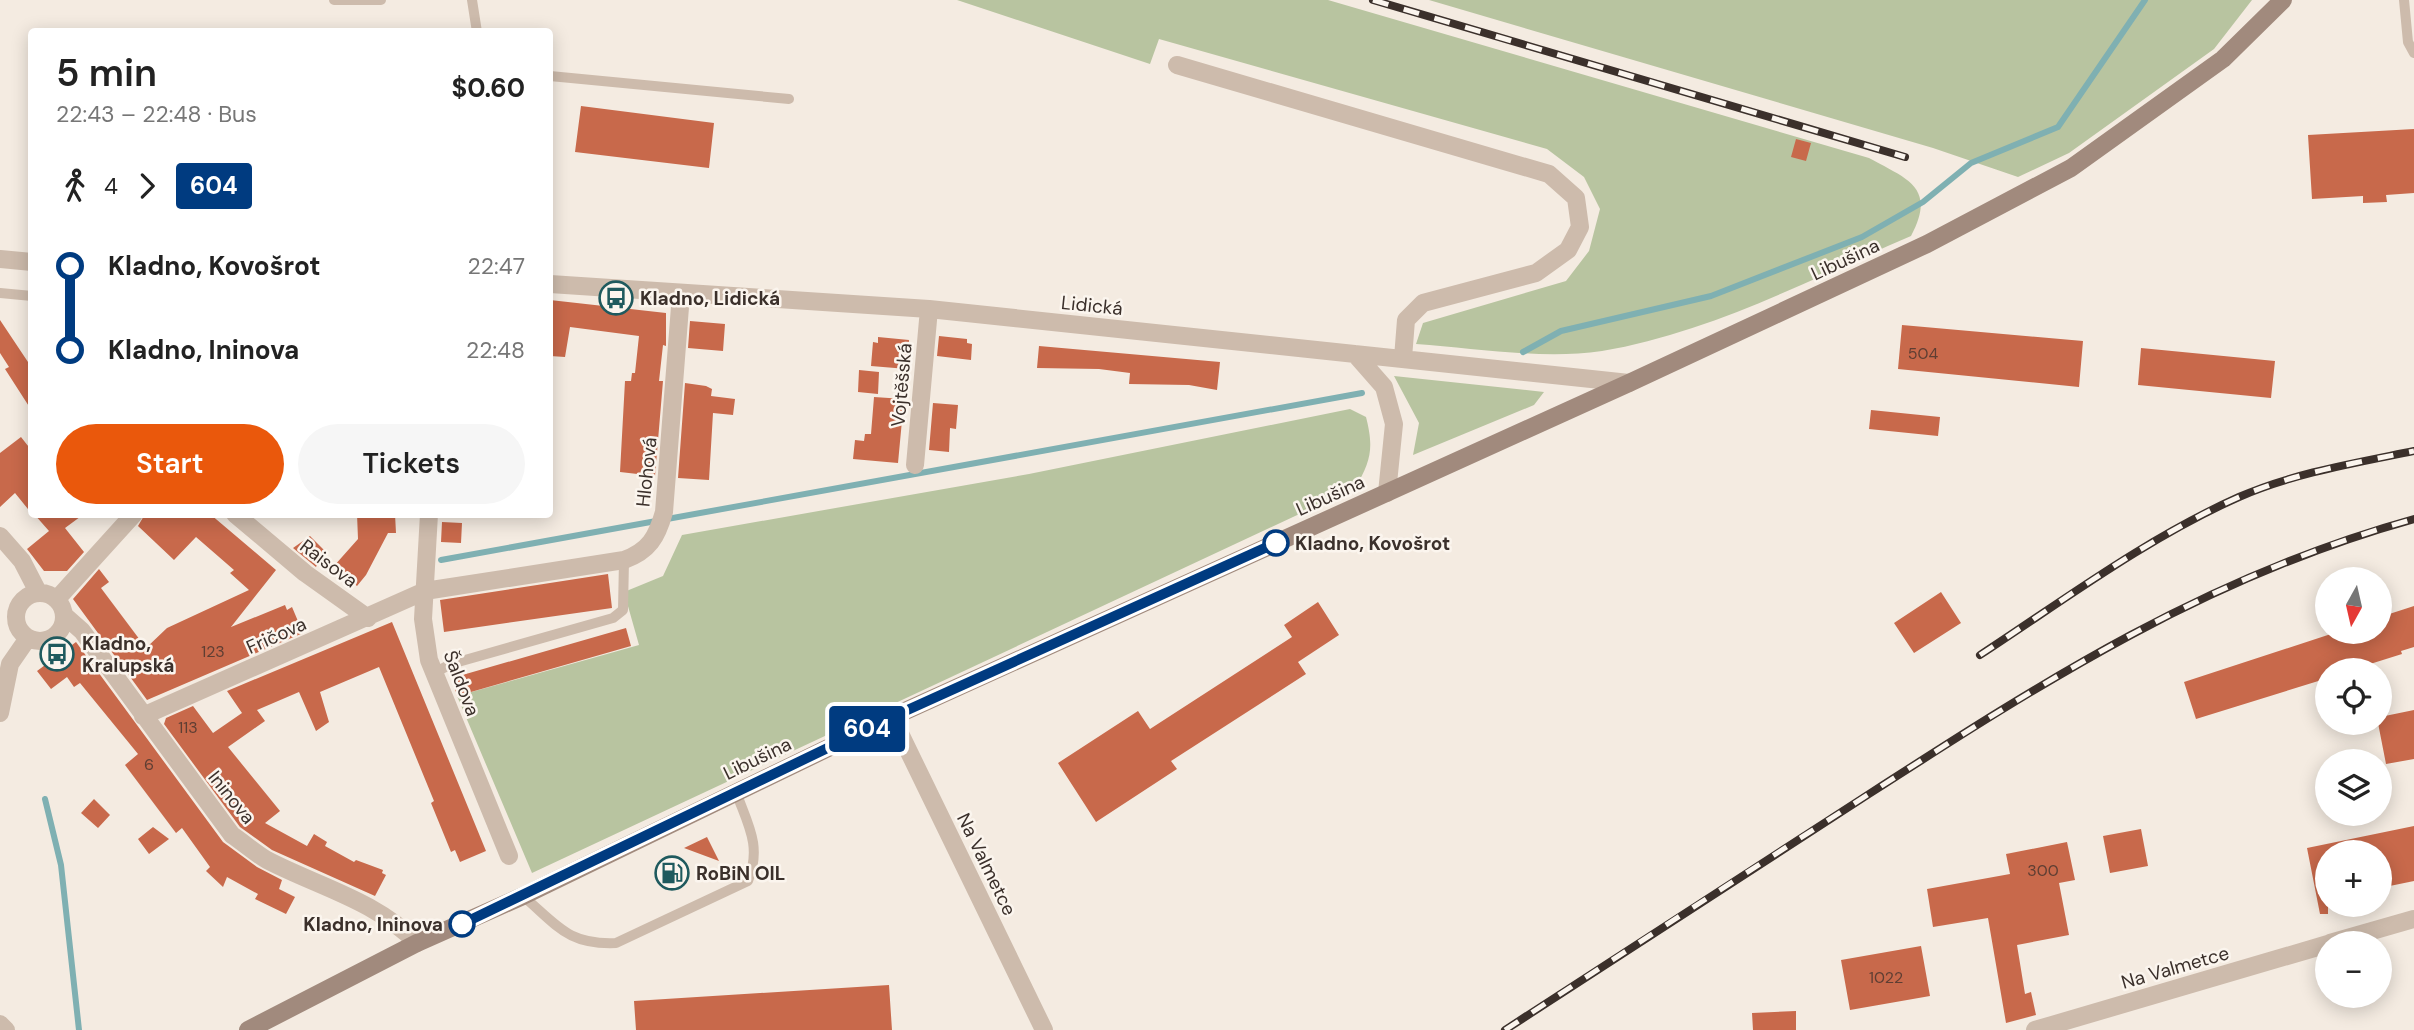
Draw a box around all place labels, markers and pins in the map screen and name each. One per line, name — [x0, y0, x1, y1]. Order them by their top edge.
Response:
bus stop icon: Kladno, Lidická — [597, 279, 635, 317]
place label: Kladno, Lidická — [640, 286, 780, 311]
marker: Kladno, Kovošrot — [1263, 530, 1289, 556]
place label: Kladno, Kovošrot — [1295, 531, 1450, 556]
place label: Kladno, Kralupská — [82, 631, 174, 678]
bus stop icon: Kladno, Kralupská — [38, 635, 76, 673]
fuel station icon: RoBiN OIL — [653, 854, 691, 892]
place label: RoBiN OIL — [696, 861, 785, 886]
marker: Kladno, Ininova — [449, 911, 475, 937]
place label: Kladno, Ininova — [303, 912, 443, 937]

